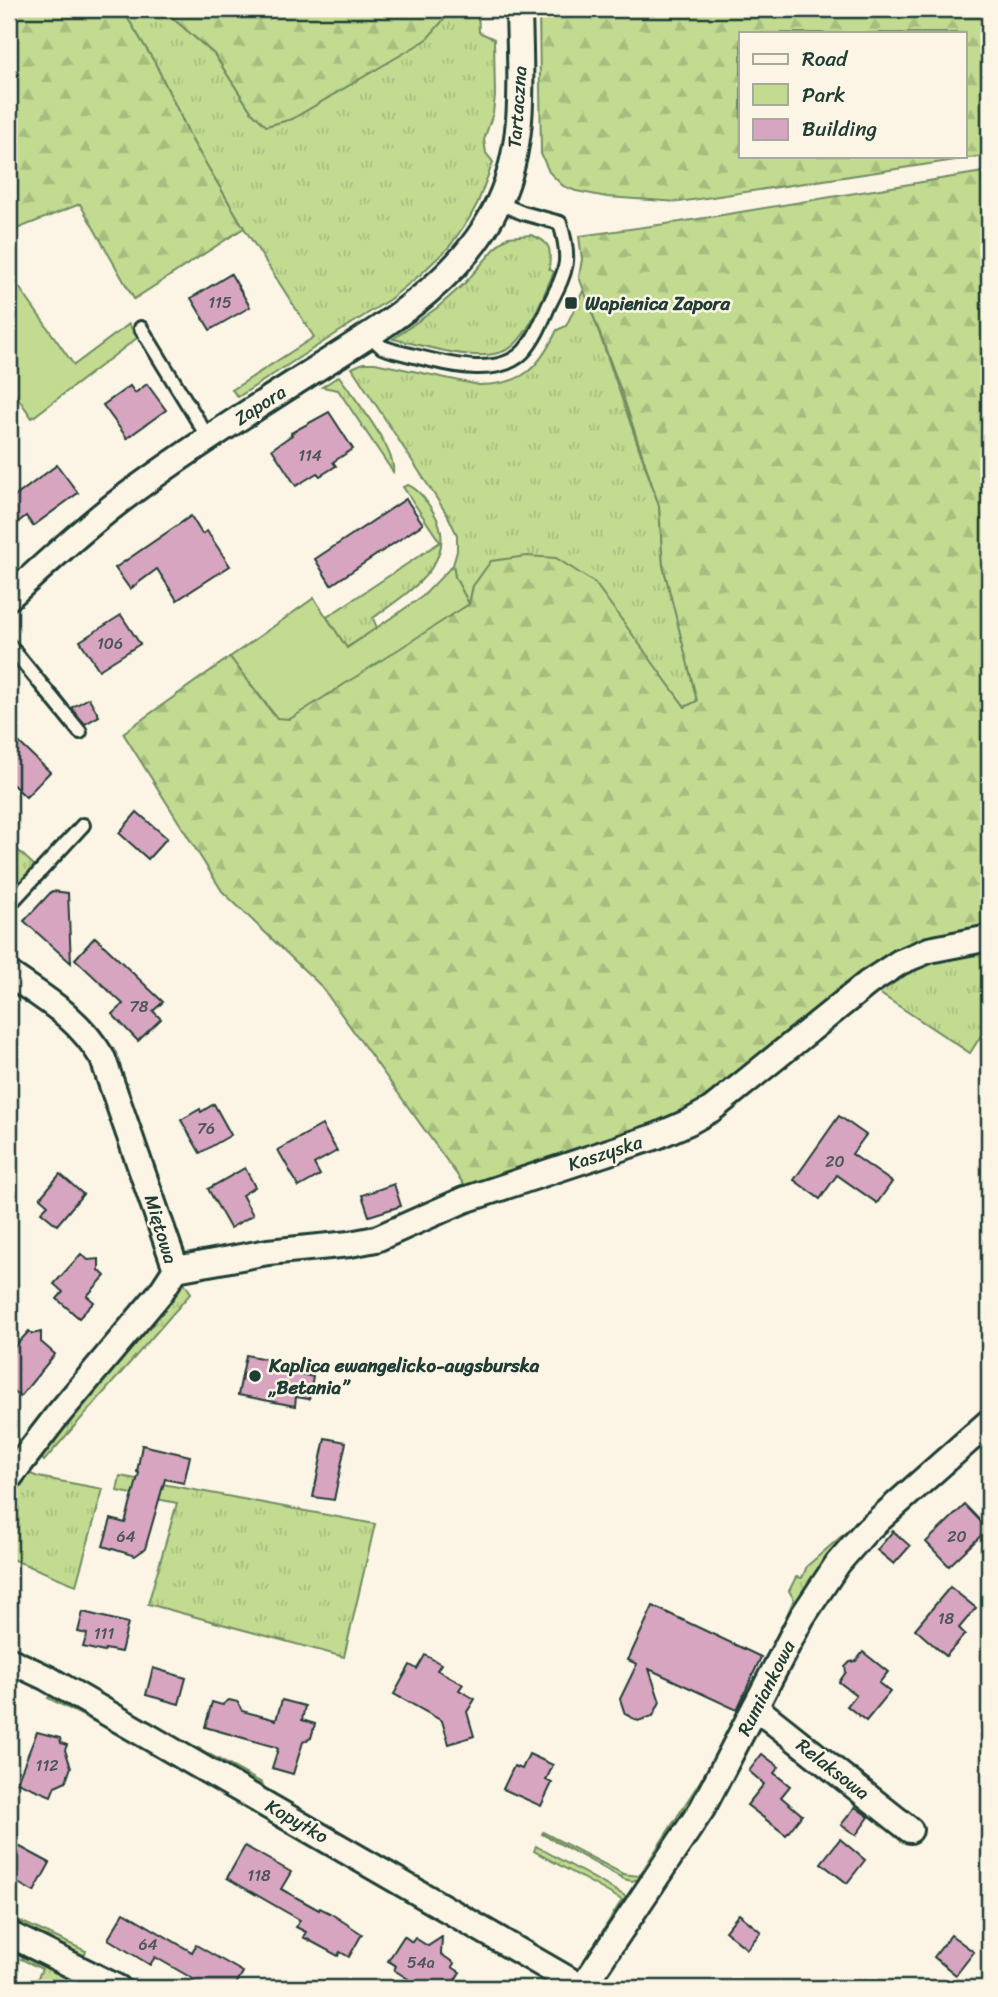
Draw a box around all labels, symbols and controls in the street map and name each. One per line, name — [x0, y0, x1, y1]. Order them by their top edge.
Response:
legend — [739, 32, 967, 158]
text: Road — [802, 40, 849, 78]
street label: Tartaczna — [498, 64, 536, 149]
text: Park — [802, 76, 845, 114]
text: Building — [802, 110, 878, 148]
place label: Wapienica Zapora — [585, 287, 730, 320]
house number: 115 — [208, 288, 232, 317]
marker: Wapienica Zapora — [563, 295, 579, 311]
street label: Zapora — [227, 375, 293, 434]
house number: 114 — [298, 441, 322, 470]
house number: 106 — [97, 629, 123, 658]
house number: 78 — [130, 992, 149, 1021]
house number: 76 — [197, 1114, 215, 1143]
street label: Kaszyska — [563, 1125, 647, 1181]
house number: 20 — [825, 1147, 845, 1176]
street label: Miętowa — [135, 1190, 187, 1268]
place label: Kaplica ewangelicko-augsburska „Betania” — [267, 1349, 540, 1404]
marker: Kaplica ewangelicko-augsburska „Betania” — [247, 1368, 263, 1384]
house number: 64 — [116, 1522, 136, 1551]
house number: 20 — [947, 1522, 967, 1551]
house number: 18 — [938, 1604, 955, 1633]
house number: 111 — [94, 1619, 114, 1648]
street label: Rumiankowa — [728, 1634, 804, 1742]
street label: Relaksowa — [789, 1729, 877, 1809]
house number: 112 — [36, 1751, 58, 1780]
street label: Kopytko — [259, 1790, 335, 1853]
house number: 118 — [247, 1861, 271, 1890]
house number: 64 — [138, 1930, 158, 1959]
house number: 54a — [407, 1948, 435, 1977]

